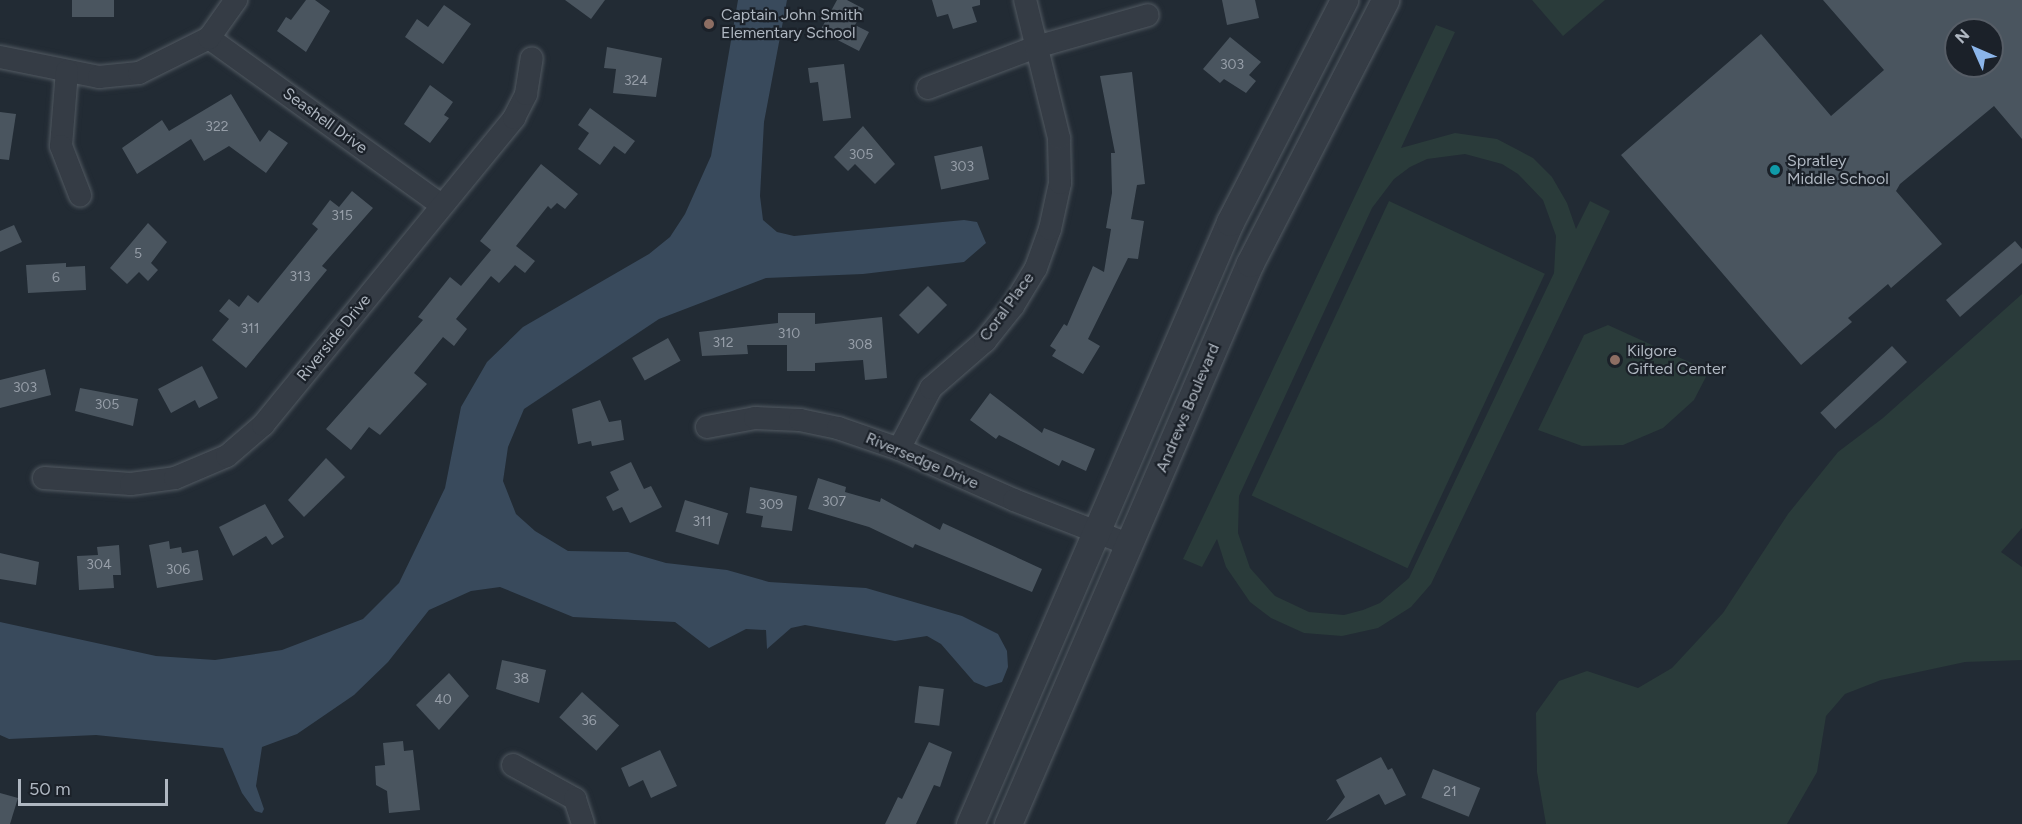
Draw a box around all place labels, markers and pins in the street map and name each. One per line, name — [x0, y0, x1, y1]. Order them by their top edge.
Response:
place label: Captain John Smith Elementary School — [721, 5, 862, 43]
marker: Captain John Smith Elementary School — [702, 17, 716, 31]
place label: Spratley Middle School — [1787, 151, 1889, 189]
marker: Spratley Middle School — [1768, 163, 1782, 177]
place label: Kilgore Gifted Center — [1627, 341, 1726, 379]
marker: Kilgore Gifted Center — [1608, 353, 1622, 367]

